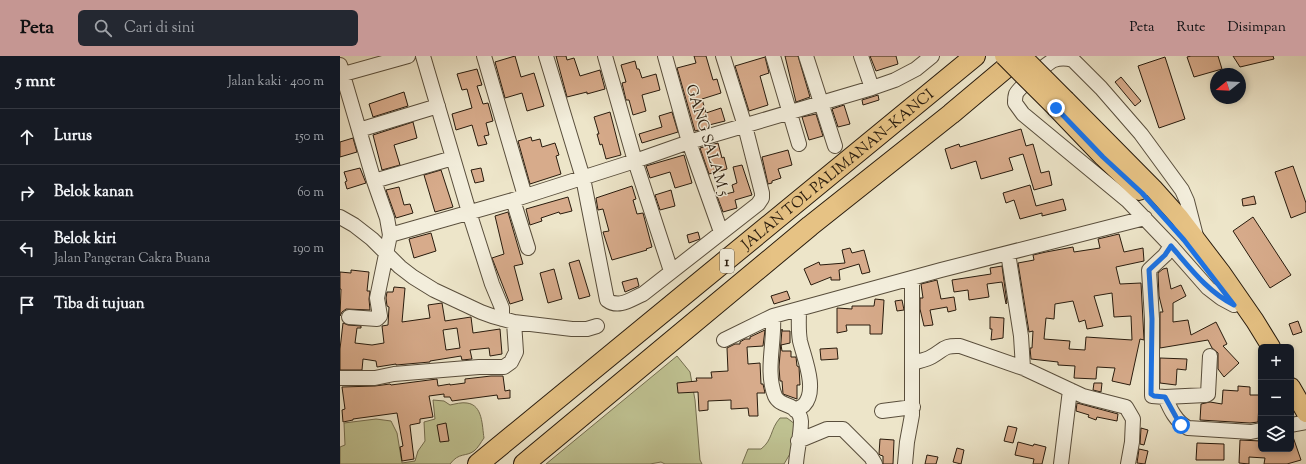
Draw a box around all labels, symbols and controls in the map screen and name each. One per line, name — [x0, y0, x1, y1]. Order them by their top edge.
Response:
search box — [78, 10, 358, 46]
text: Peta — [20, 15, 54, 42]
icon: search — [92, 17, 114, 39]
text: Cari di sini — [124, 18, 195, 39]
text: Peta — [1129, 18, 1154, 38]
text: Rute — [1176, 18, 1206, 38]
text: Disimpan — [1228, 18, 1286, 38]
north arrow — [1210, 68, 1246, 104]
text: 5 mnt — [16, 70, 55, 94]
text: Jalan kaki · 400 m — [228, 73, 324, 91]
street label: GANG SALAM 5 — [680, 82, 734, 199]
street label: JALAN TOL PALIMANAN–KANCI — [737, 85, 939, 256]
route end — [1047, 99, 1065, 117]
icon: ahead — [16, 126, 38, 148]
text: Lurus — [54, 126, 92, 147]
text: 150 m — [295, 128, 324, 146]
icon: right — [16, 182, 38, 204]
text: Belok kanan — [54, 182, 134, 203]
text: 60 m — [297, 184, 324, 202]
text: Belok kiri — [54, 229, 116, 250]
icon: left — [16, 238, 38, 260]
text: 190 m — [293, 240, 324, 258]
road number: 1 — [720, 249, 734, 273]
text: Jalan Pangeran Cakra Buana — [54, 250, 210, 268]
icon: arrive — [16, 294, 38, 316]
text: Tiba di tujuan — [54, 294, 145, 315]
map controls — [1258, 344, 1294, 452]
button: + — [1258, 344, 1294, 380]
button: − — [1258, 380, 1294, 416]
route start — [1172, 416, 1190, 434]
button: layers — [1258, 416, 1294, 452]

